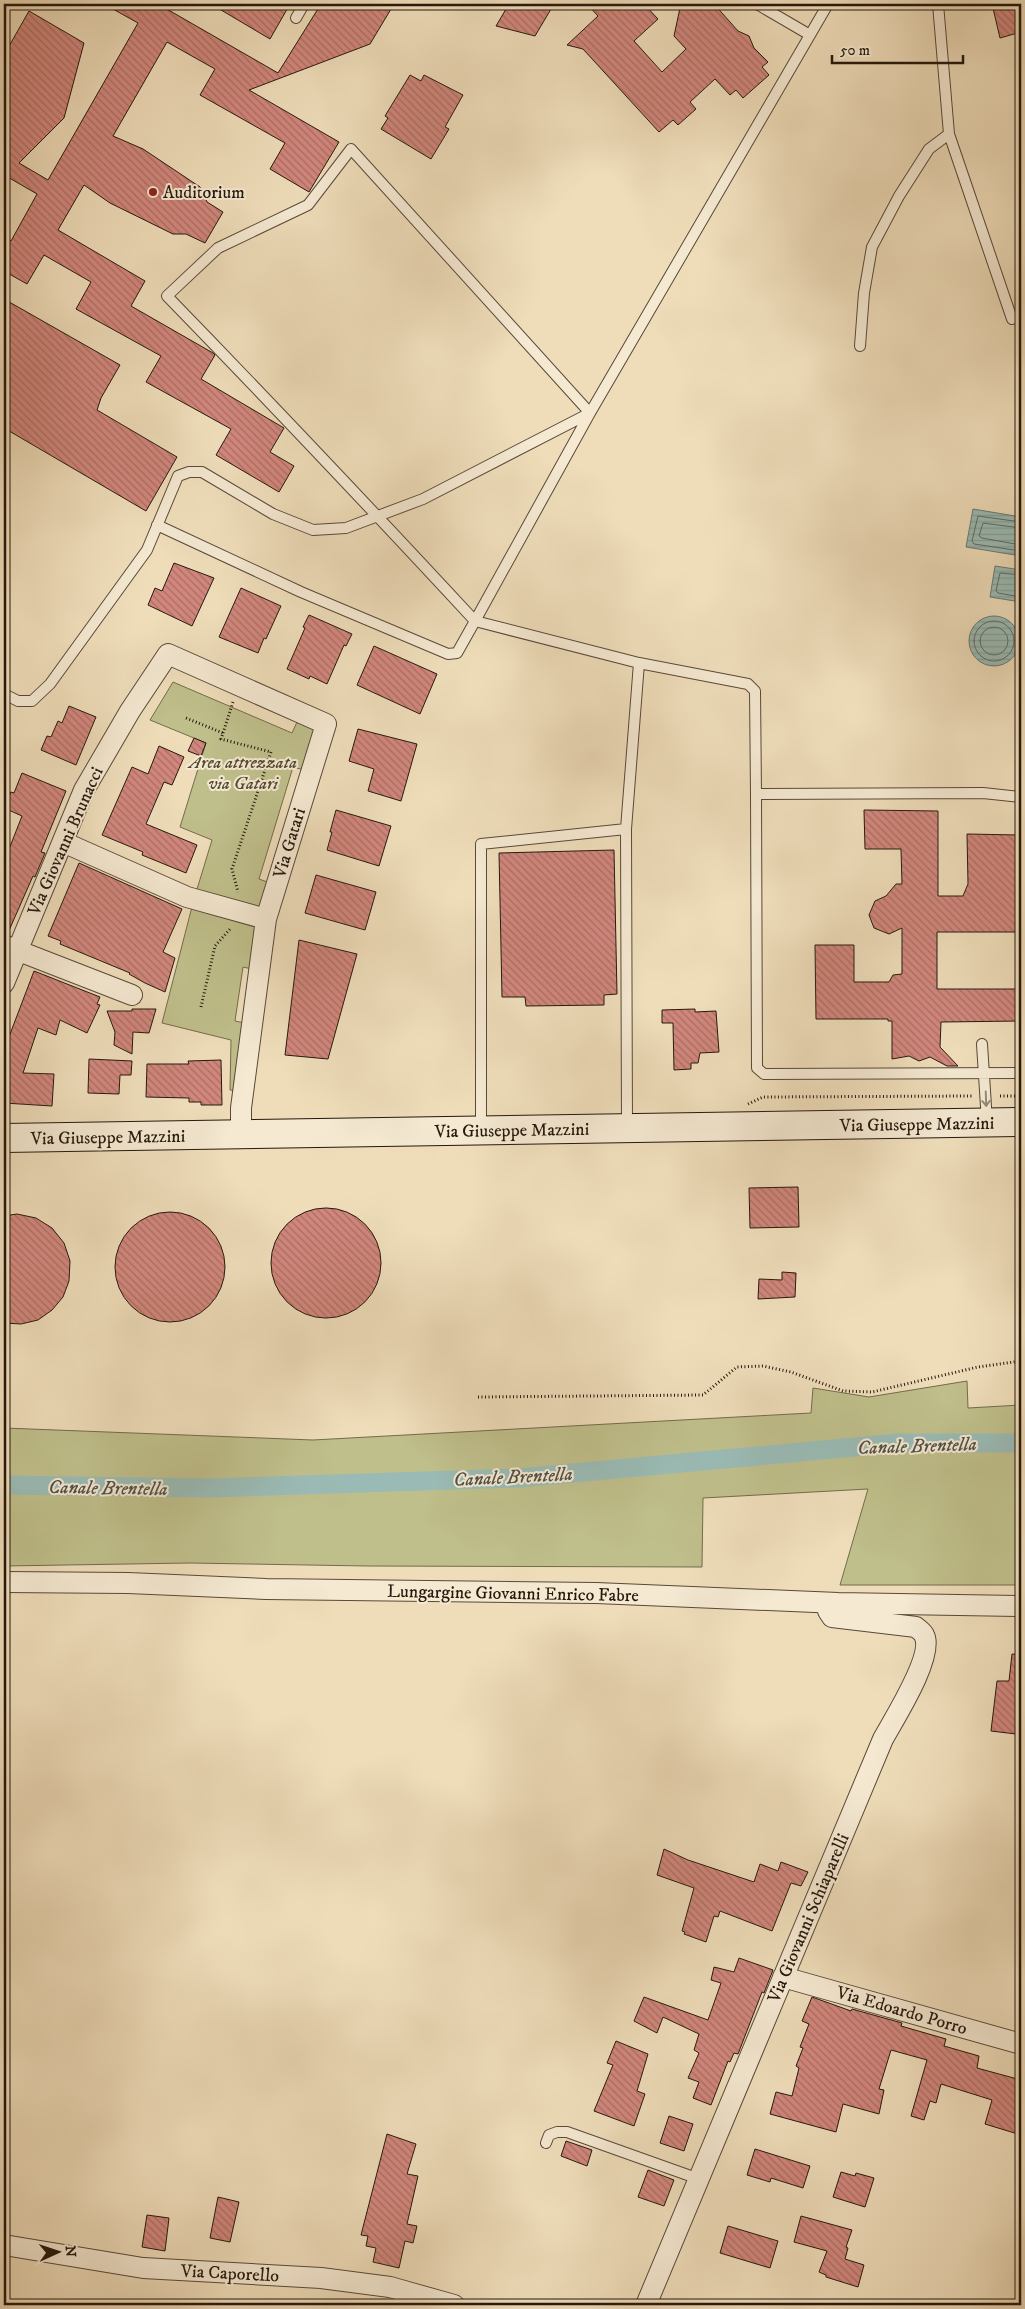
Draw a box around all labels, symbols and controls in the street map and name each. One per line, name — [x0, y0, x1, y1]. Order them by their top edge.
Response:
scale bar — [832, 32, 964, 64]
text: 50 m — [840, 41, 870, 60]
place label: Auditorium — [163, 182, 245, 204]
marker: Auditorium — [147, 186, 159, 198]
park label: Area attrezzata via Gatari — [187, 752, 297, 795]
street label: Via Giovanni Brunacci — [23, 764, 109, 920]
street label: Via Gatari — [269, 805, 311, 882]
one-way arrow — [981, 1090, 990, 1106]
street label: Via Giuseppe Mazzini — [839, 1113, 994, 1137]
street label: Via Giuseppe Mazzini — [434, 1119, 589, 1143]
street label: Via Giuseppe Mazzini — [30, 1126, 185, 1150]
water label: Canale Brentella — [857, 1433, 977, 1460]
water label: Canale Brentella — [453, 1463, 573, 1492]
water label: Canale Brentella — [48, 1476, 168, 1501]
street label: Lungargine Giovanni Enrico Fabre — [387, 1581, 639, 1607]
street label: Via Giovanni Schiaparelli — [763, 1831, 854, 2007]
street label: Via Edoardo Porro — [833, 1982, 970, 2040]
north arrow — [32, 2226, 82, 2276]
text: N — [61, 2245, 79, 2258]
street label: Via Caporello — [179, 2260, 280, 2288]

